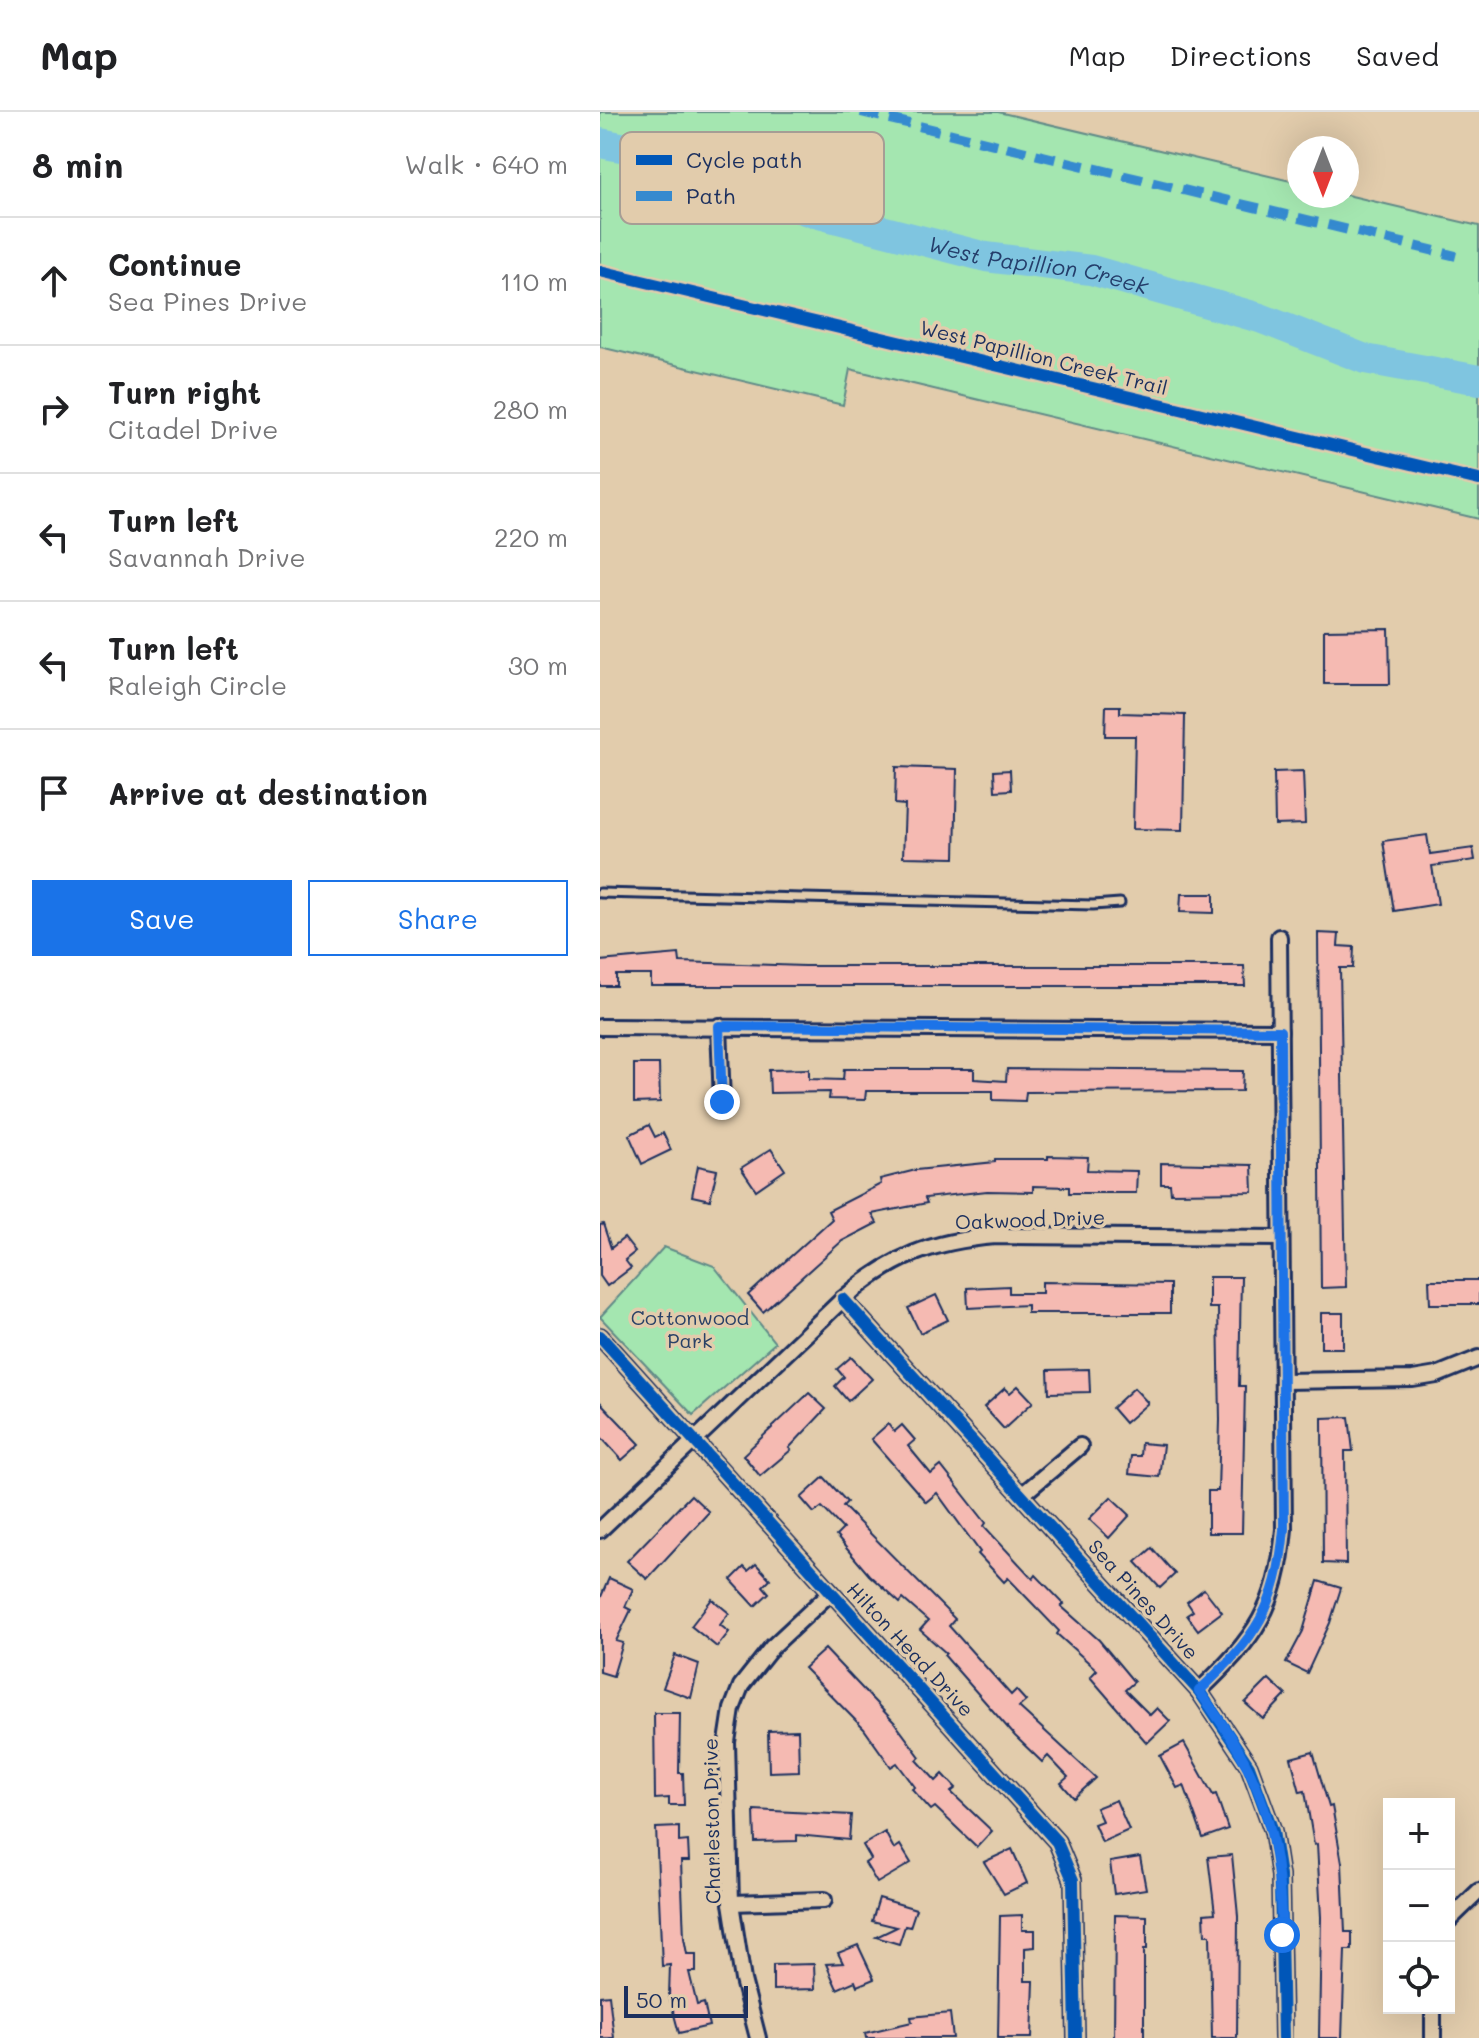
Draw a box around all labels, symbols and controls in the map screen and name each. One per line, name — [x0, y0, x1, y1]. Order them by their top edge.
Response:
text: Map — [40, 30, 118, 80]
text: Map — [1069, 37, 1126, 73]
text: Directions — [1170, 37, 1312, 73]
text: Saved — [1356, 37, 1439, 73]
legend — [620, 132, 884, 224]
north arrow — [1287, 136, 1359, 208]
text: 8 min — [32, 142, 123, 187]
text: Cycle path — [686, 145, 802, 174]
text: Walk · 640 m — [405, 147, 568, 181]
text: Path — [686, 181, 735, 210]
water label: West Papillion Creek — [925, 228, 1153, 300]
text: Continue — [108, 244, 241, 284]
icon: ahead — [32, 259, 76, 303]
text: 110 m — [500, 264, 568, 298]
text: Sea Pines Drive — [108, 284, 307, 318]
street label: West Papillion Creek Trail — [917, 314, 1171, 400]
text: Turn right — [108, 372, 261, 412]
icon: right — [32, 387, 76, 431]
text: 280 m — [493, 392, 568, 426]
text: Citadel Drive — [108, 412, 278, 446]
text: Turn left — [108, 500, 239, 540]
icon: left — [32, 515, 76, 559]
text: 220 m — [494, 520, 568, 554]
text: Savannah Drive — [108, 540, 306, 574]
text: Turn left — [108, 628, 239, 668]
icon: left — [32, 643, 76, 687]
text: 30 m — [508, 648, 568, 682]
text: Raleigh Circle — [108, 668, 287, 702]
icon: arrive — [32, 771, 76, 815]
text: Arrive at destination — [108, 773, 428, 813]
button: Save — [32, 880, 292, 956]
button: Share — [308, 880, 568, 956]
route end — [704, 1084, 740, 1120]
street label: Oakwood Drive — [955, 1203, 1105, 1235]
park label: Cottonwood Park — [631, 1304, 749, 1353]
street label: Sea Pines Drive — [1083, 1533, 1205, 1665]
street label: Hilton Head Drive — [842, 1576, 980, 1722]
street label: Charleston Drive — [697, 1738, 725, 1904]
map controls — [1383, 1798, 1455, 2014]
button: + — [1383, 1798, 1455, 1870]
button: − — [1383, 1870, 1455, 1942]
route start — [1264, 1917, 1300, 1953]
button: locate — [1383, 1942, 1455, 2014]
scale bar — [624, 1982, 748, 2018]
text: 50 m — [636, 1985, 687, 2014]

